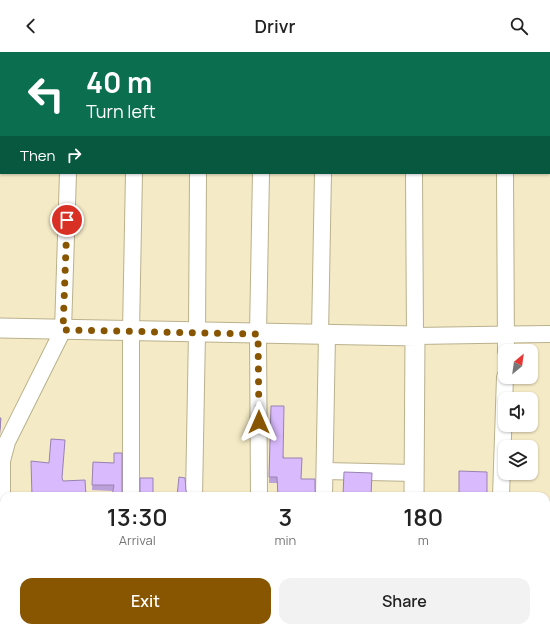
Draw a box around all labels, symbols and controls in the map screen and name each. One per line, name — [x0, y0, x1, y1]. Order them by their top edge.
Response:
text: Drivr — [255, 14, 295, 38]
icon: back — [20, 15, 42, 37]
icon: search — [508, 15, 530, 37]
text: 40 m — [86, 63, 152, 101]
icon: left — [20, 68, 72, 120]
text: Turn left — [86, 99, 156, 123]
icon: right — [63, 144, 85, 166]
text: Then — [20, 145, 55, 166]
pin — [50, 203, 84, 237]
icon: arrive — [56, 209, 78, 231]
north arrow — [498, 344, 538, 384]
map controls — [498, 344, 538, 480]
button: sound — [498, 392, 538, 432]
position arrow — [238, 401, 280, 443]
button: layers — [498, 440, 538, 480]
text: 13:30 — [107, 500, 168, 533]
text: 3 — [279, 500, 292, 533]
text: 180 — [403, 500, 443, 533]
text: Arrival — [119, 531, 156, 549]
text: min — [275, 531, 296, 549]
text: m — [418, 531, 429, 549]
button: Exit — [20, 578, 271, 624]
button: Share — [279, 578, 530, 624]

